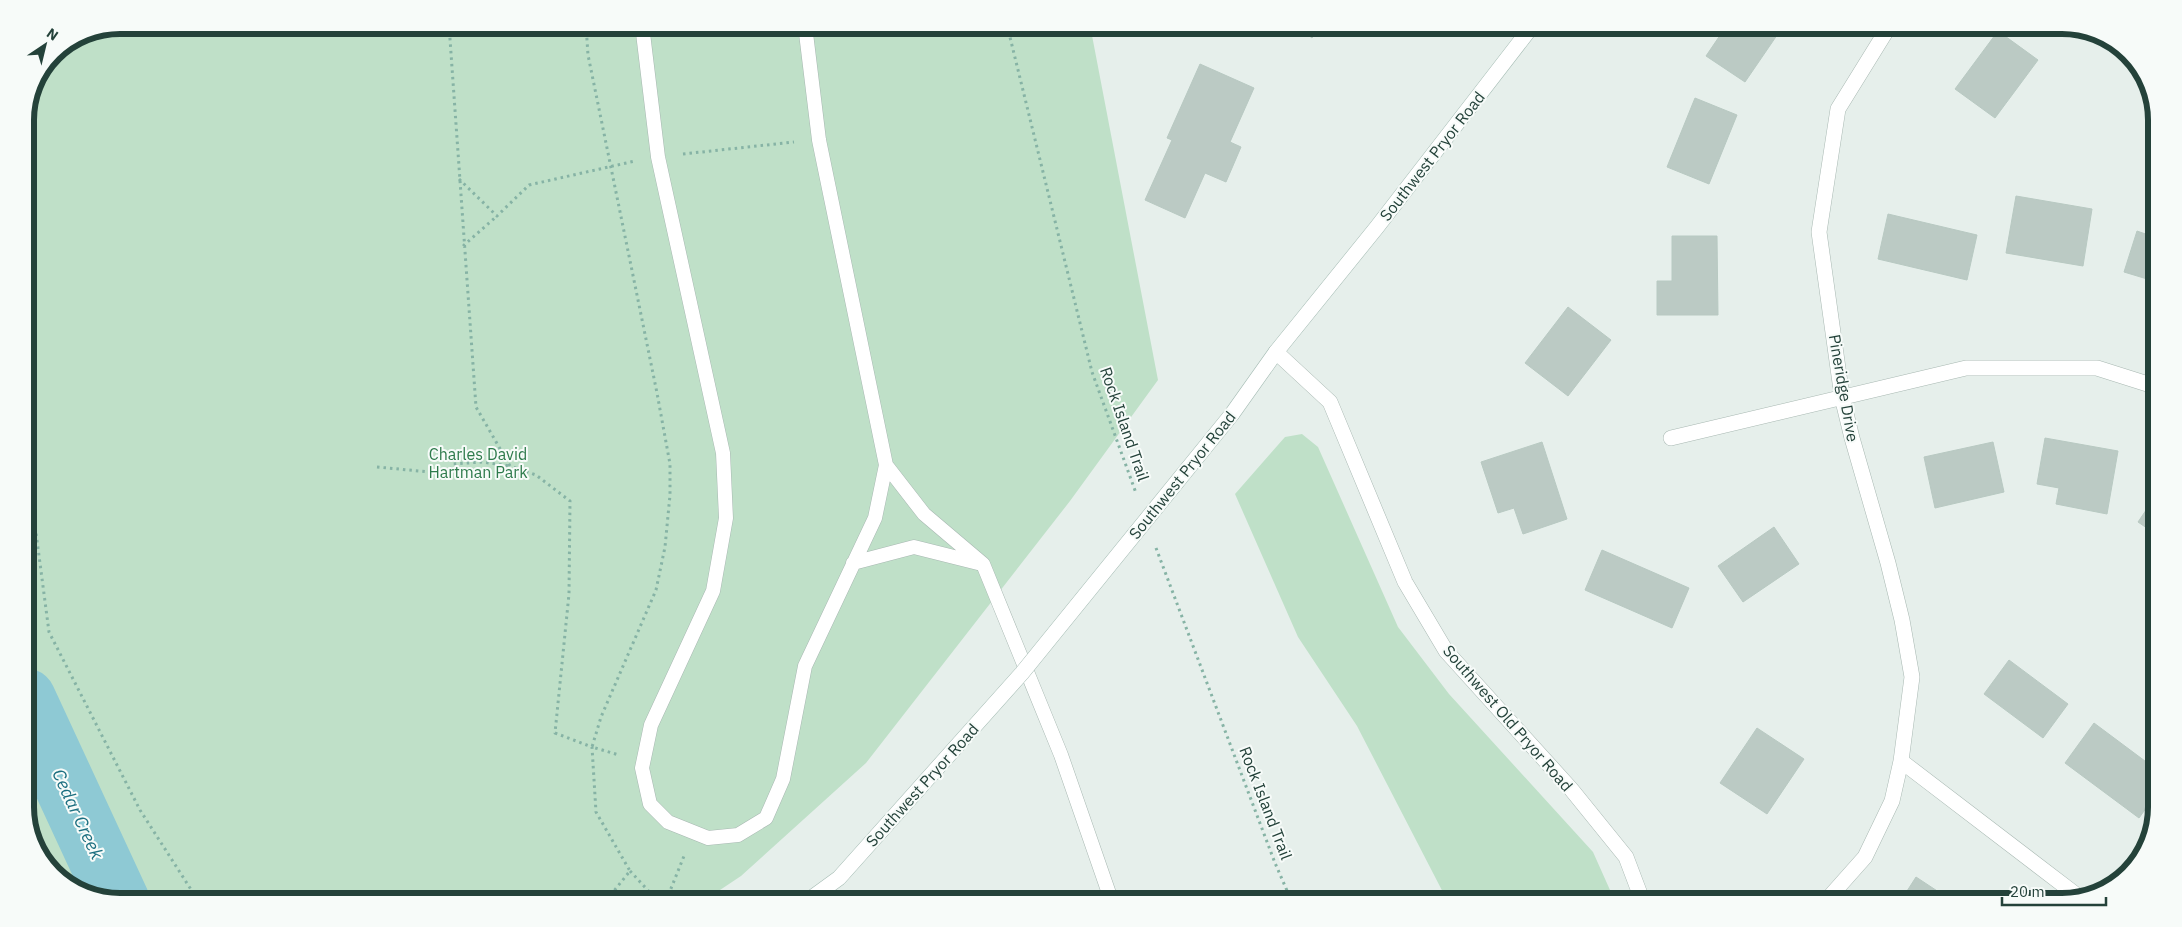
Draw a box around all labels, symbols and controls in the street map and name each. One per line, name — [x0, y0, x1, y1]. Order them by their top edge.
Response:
north arrow — [20, 20, 70, 70]
text: N — [43, 24, 62, 45]
street label: Southwest Pryor Road — [1375, 87, 1489, 225]
street label: Pineridge Drive — [1825, 333, 1863, 444]
street label: Rock Island Trail — [1096, 364, 1154, 484]
street label: Southwest Pryor Road — [1124, 407, 1240, 543]
park label: Charles David Hartman Park — [428, 444, 528, 482]
street label: Southwest Old Pryor Road — [1439, 641, 1577, 795]
street label: Southwest Pryor Road — [861, 719, 983, 851]
street label: Rock Island Trail — [1235, 744, 1297, 862]
water label: Cedar Creek — [47, 765, 109, 863]
scale bar — [2002, 874, 2106, 906]
text: 20 m — [2010, 882, 2045, 901]

